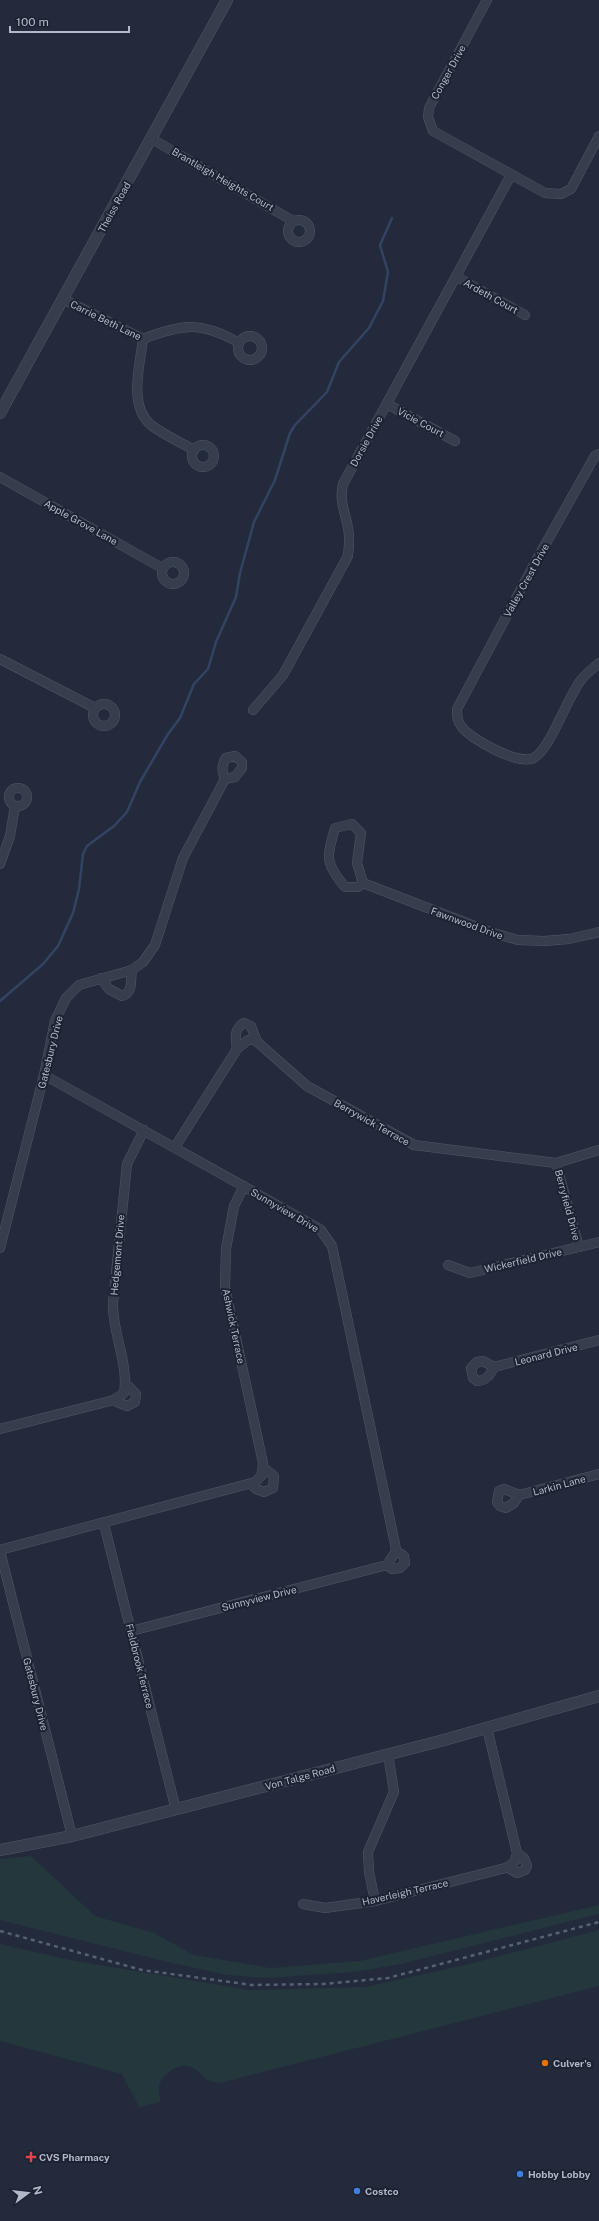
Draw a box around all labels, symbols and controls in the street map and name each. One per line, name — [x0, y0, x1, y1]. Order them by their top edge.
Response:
scale bar — [10, 8, 129, 34]
text: 100 m — [16, 15, 49, 29]
street label: Conger Drive — [428, 42, 468, 101]
street label: Brantleigh Heights Court — [170, 145, 276, 213]
street label: Theiss Road — [95, 180, 133, 234]
street label: Ardeth Court — [462, 276, 520, 316]
street label: Carrie Beth Lane — [69, 298, 144, 343]
street label: Vicie Court — [396, 405, 446, 439]
street label: Dorsie Drive — [347, 413, 385, 468]
street label: Apple Grove Lane — [42, 497, 120, 547]
street label: Valley Crest Drive — [501, 541, 551, 619]
street label: Fawnwood Drive — [429, 904, 505, 942]
street label: Gatesbury Drive — [35, 1014, 65, 1090]
street label: Berrywick Terrace — [332, 1096, 412, 1148]
street label: Berryfield Drive — [553, 1168, 583, 1242]
street label: Sunnyview Drive — [249, 1186, 321, 1235]
street label: Hedgemont Drive — [107, 1214, 127, 1296]
street label: Wickerfield Drive — [483, 1245, 563, 1275]
street label: Ashwick Terrace — [220, 1287, 248, 1365]
street label: Leonard Drive — [513, 1340, 579, 1368]
street label: Larkin Lane — [531, 1472, 587, 1498]
street label: Sunnyview Drive — [220, 1583, 298, 1613]
street label: Fieldbrook Terrace — [124, 1622, 156, 1710]
street label: Gatesbury Drive — [21, 1656, 51, 1732]
street label: Von Talge Road — [264, 1762, 336, 1792]
street label: Haverleigh Terrace — [361, 1876, 450, 1908]
place label: Culver's — [553, 2057, 591, 2069]
marker: Culver's — [540, 2058, 550, 2068]
place label: CVS Pharmacy — [39, 2151, 110, 2163]
marker: CVS Pharmacy — [26, 2152, 36, 2162]
place label: Hobby Lobby — [528, 2168, 591, 2180]
marker: Hobby Lobby — [515, 2169, 525, 2179]
north arrow — [8, 2173, 48, 2213]
text: N — [31, 2185, 45, 2196]
place label: Costco — [365, 2185, 399, 2197]
marker: Costco — [352, 2186, 362, 2196]

